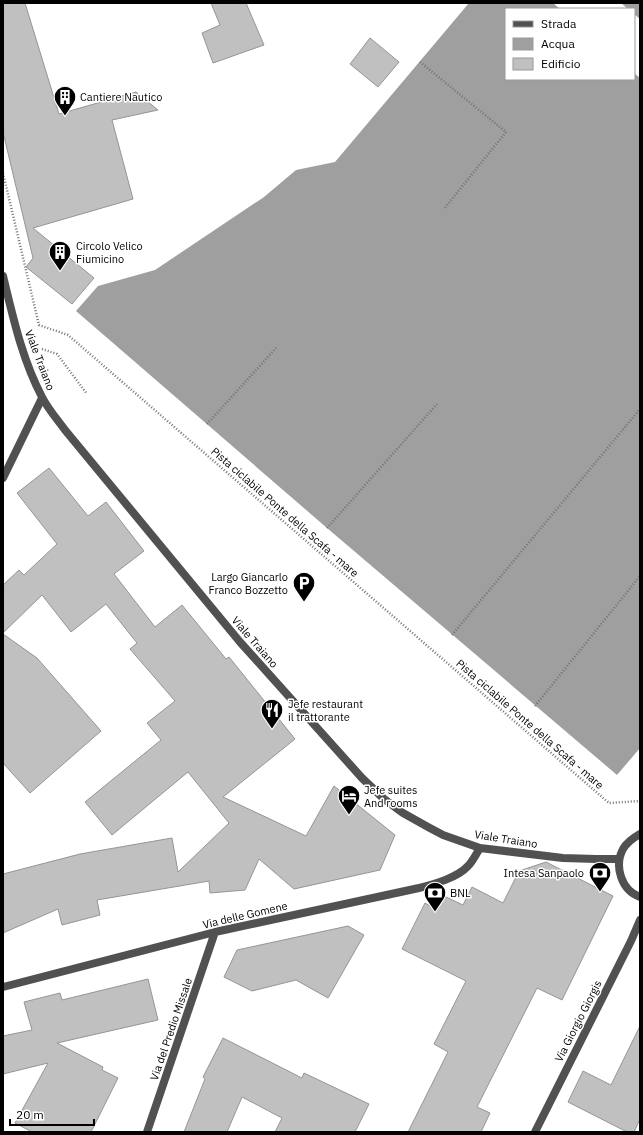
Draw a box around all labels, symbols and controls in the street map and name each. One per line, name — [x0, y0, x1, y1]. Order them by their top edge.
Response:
legend — [505, 8, 635, 80]
text: Strada — [541, 16, 577, 31]
text: Acqua — [541, 36, 575, 51]
text: Edificio — [541, 56, 581, 71]
building icon: Cantiere Nautico — [52, 84, 78, 117]
place label: Cantiere Nautico — [80, 90, 162, 104]
building icon: Circolo Velico Fiumicino — [47, 239, 73, 272]
place label: Circolo Velico Fiumicino — [76, 239, 143, 266]
street label: Viale Traiano — [22, 328, 58, 392]
street label: Pista ciclabile Ponte della Scafa - mare — [208, 444, 362, 580]
place label: Largo Giancarlo Franco Bozzetto — [209, 570, 288, 597]
parking icon: Largo Giancarlo Franco Bozzetto — [291, 570, 317, 603]
street label: Viale Traiano — [229, 613, 281, 671]
street label: Pista ciclabile Ponte della Scafa - mare — [453, 656, 607, 792]
restaurant icon: Jefe restaurant il trattorante — [259, 697, 285, 730]
place label: Jefe restaurant il trattorante — [288, 697, 363, 724]
hotel icon: Jefe suites And rooms — [336, 783, 362, 816]
place label: Jefe suites And rooms — [364, 783, 418, 810]
street label: Viale Traiano — [473, 827, 539, 851]
bank icon: Intesa Sanpaolo — [587, 860, 613, 893]
place label: Intesa Sanpaolo — [504, 866, 584, 880]
bank icon: BNL — [422, 880, 448, 913]
place label: BNL — [450, 886, 471, 900]
street label: Via delle Gomene — [201, 898, 289, 932]
street label: Via del Predio Missale — [147, 976, 195, 1082]
street label: Via Giorgio Giorgis — [551, 978, 605, 1064]
scale bar — [10, 1101, 94, 1127]
text: 20 m — [16, 1107, 44, 1122]

